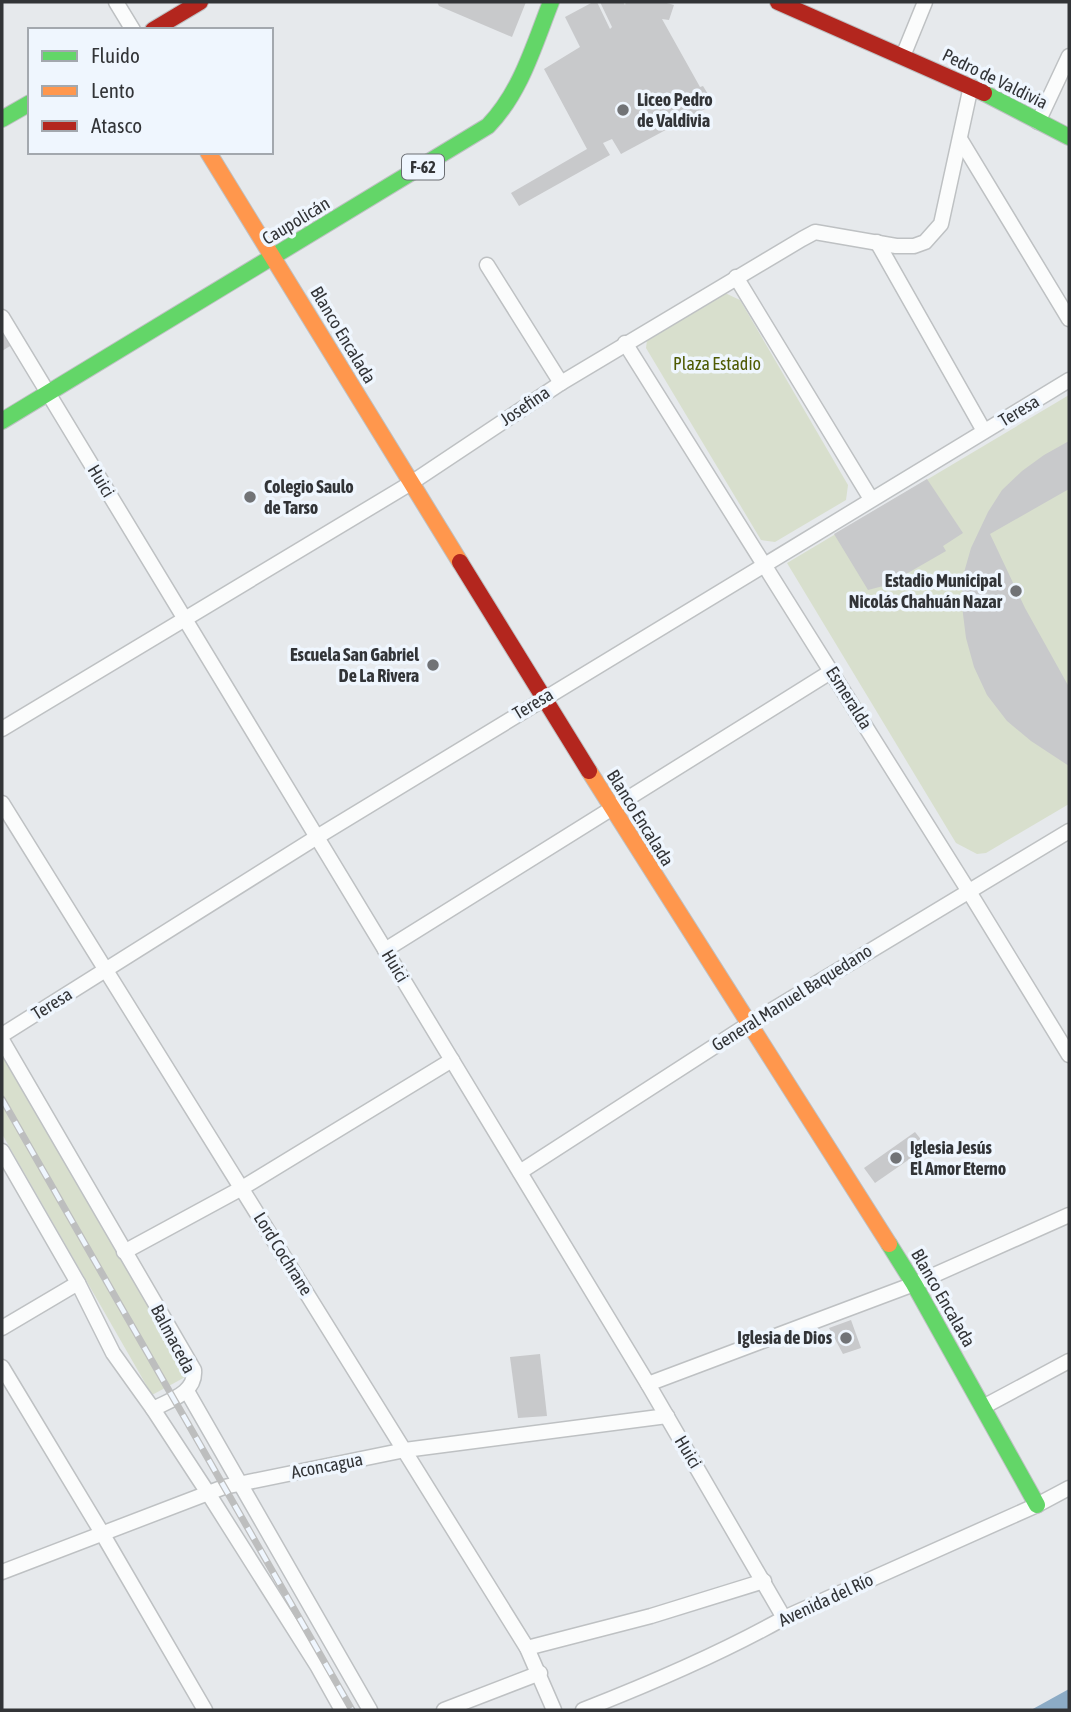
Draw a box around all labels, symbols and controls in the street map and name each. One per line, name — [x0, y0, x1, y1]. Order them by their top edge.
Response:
legend — [28, 28, 273, 154]
text: Fluido — [91, 43, 140, 67]
street label: Pedro de Valdivia — [939, 44, 1051, 113]
text: Lento — [91, 78, 135, 102]
place label: Liceo Pedro de Valdivia — [637, 89, 713, 131]
marker: Liceo Pedro de Valdivia — [615, 102, 631, 118]
text: Atasco — [91, 113, 142, 137]
road number: F-62 — [402, 154, 444, 180]
street label: Caupolicán — [258, 192, 333, 249]
street label: Blanco Encalada — [306, 282, 381, 387]
park label: Plaza Estadio — [673, 353, 761, 374]
street label: Josefina — [496, 382, 553, 430]
street label: Teresa — [995, 390, 1043, 431]
street label: Huici — [84, 461, 119, 501]
place label: Colegio Saulo de Tarso — [264, 476, 354, 518]
marker: Colegio Saulo de Tarso — [242, 489, 258, 505]
place label: Estadio Municipal Nicolás Chahuán Nazar — [849, 570, 1003, 612]
marker: Estadio Municipal Nicolás Chahuán Nazar — [1008, 583, 1024, 599]
place label: Escuela San Gabriel De La Rivera — [290, 644, 419, 686]
marker: Escuela San Gabriel De La Rivera — [425, 657, 441, 673]
street label: Esmeralda — [822, 663, 877, 733]
street label: Teresa — [509, 683, 557, 724]
street label: Blanco Encalada — [603, 766, 678, 870]
street label: General Manuel Baquedano — [708, 940, 876, 1055]
street label: Huici — [378, 946, 413, 986]
street label: Teresa — [28, 983, 76, 1024]
place label: Iglesia Jesús El Amor Eterno — [910, 1137, 1006, 1179]
marker: Iglesia Jesús El Amor Eterno — [888, 1150, 904, 1166]
street label: Lord Cochrane — [250, 1208, 317, 1299]
street label: Blanco Encalada — [907, 1245, 980, 1350]
street label: Balmaceda — [147, 1301, 200, 1377]
place label: Iglesia de Dios — [737, 1327, 833, 1348]
marker: Iglesia de Dios — [838, 1330, 854, 1346]
street label: Huici — [671, 1432, 706, 1472]
street label: Aconcagua — [289, 1448, 364, 1483]
street label: Avenida del Río — [775, 1568, 876, 1631]

